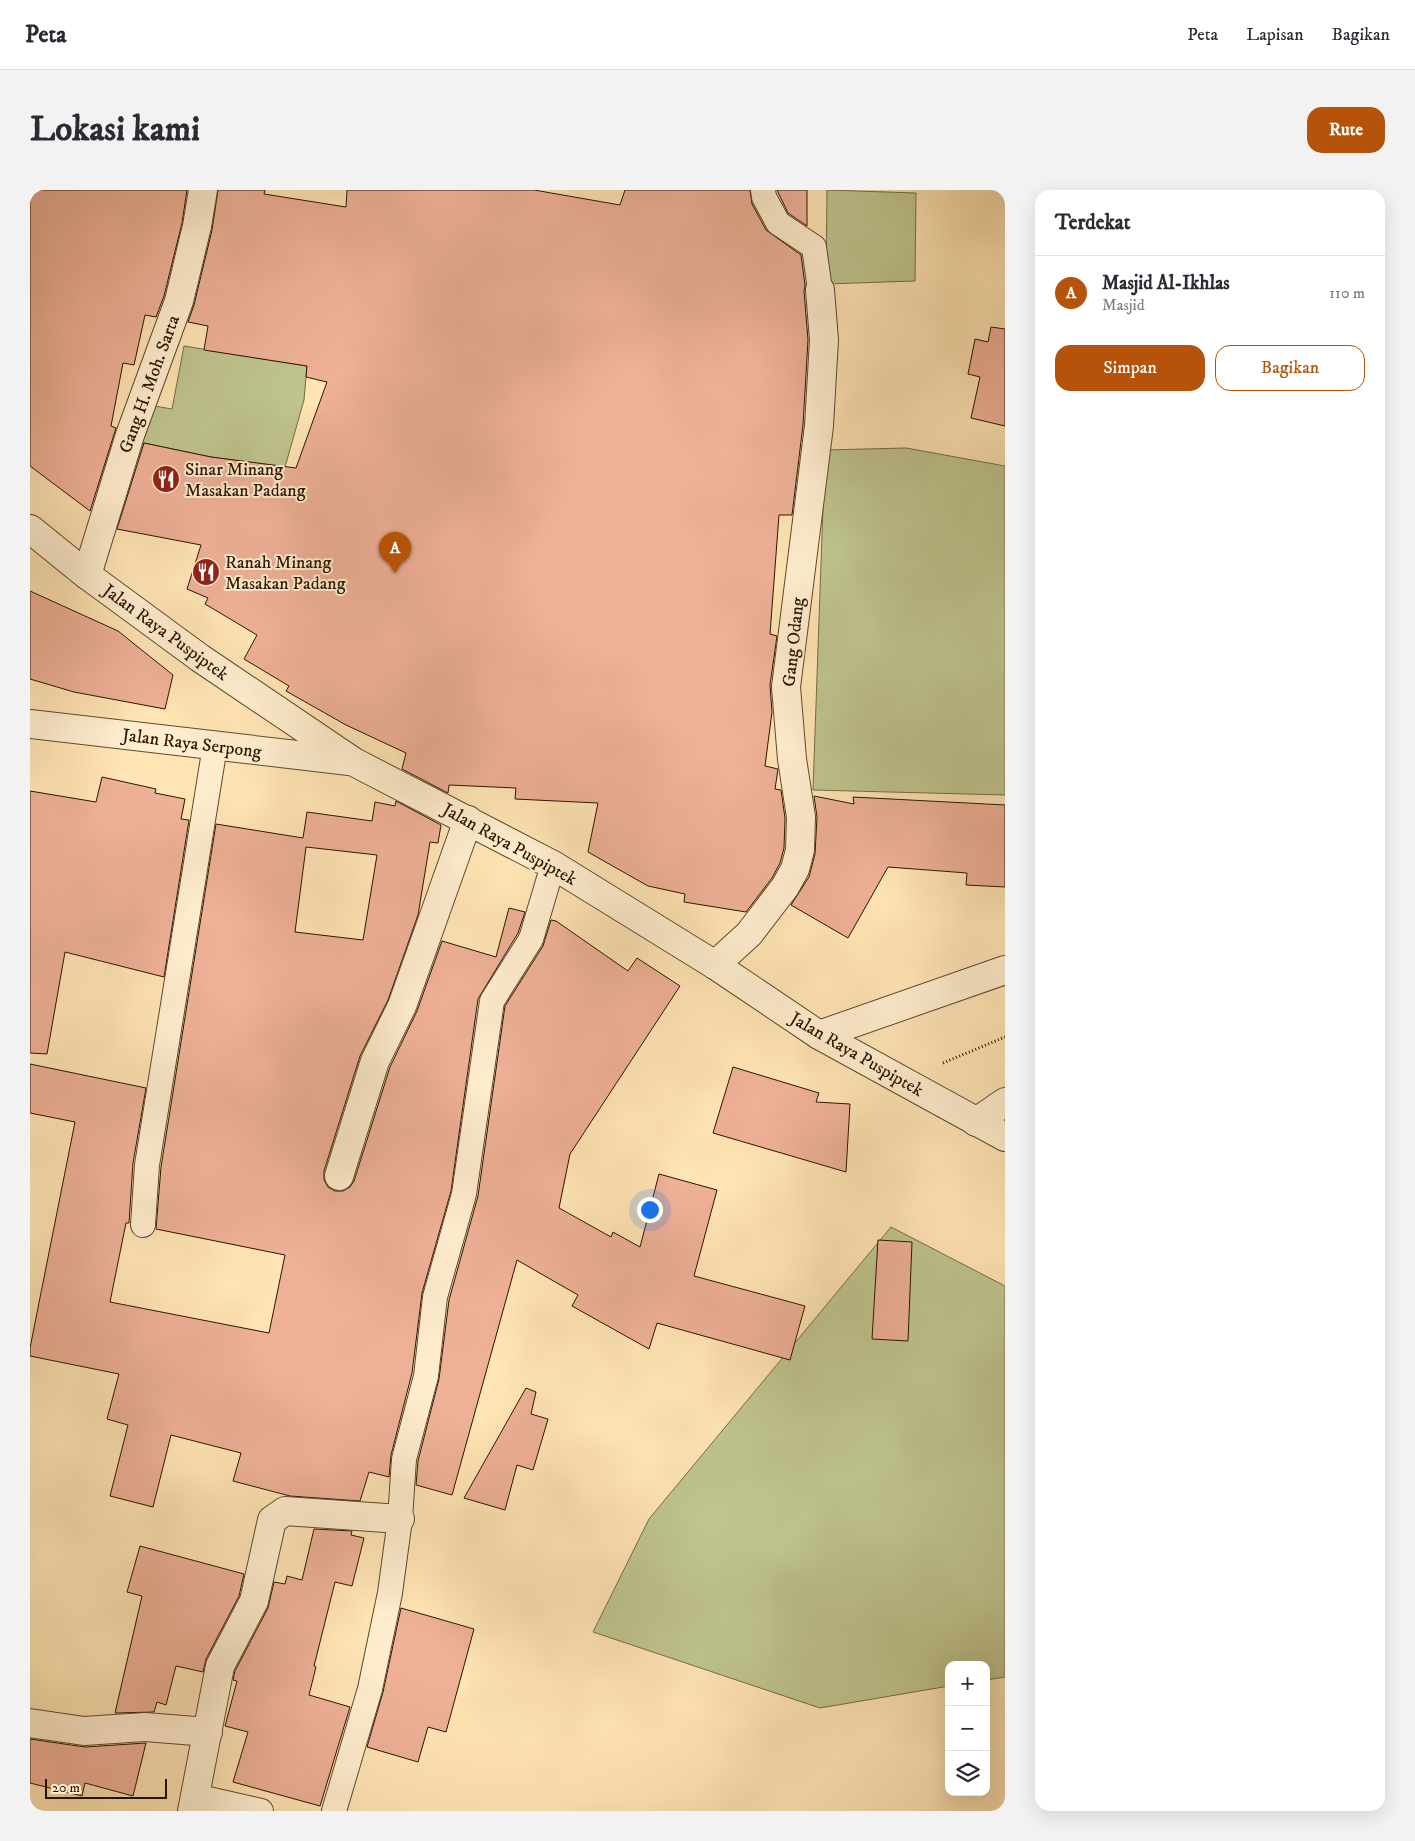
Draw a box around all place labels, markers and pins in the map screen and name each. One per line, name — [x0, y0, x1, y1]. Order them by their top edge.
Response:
place label: Sinar Minang Masakan Padang — [185, 459, 306, 502]
restaurant icon: Sinar Minang Masakan Padang — [151, 464, 181, 494]
pin: A — [379, 532, 411, 573]
place label: Ranah Minang Masakan Padang — [225, 552, 346, 595]
restaurant icon: Ranah Minang Masakan Padang — [191, 557, 221, 587]

